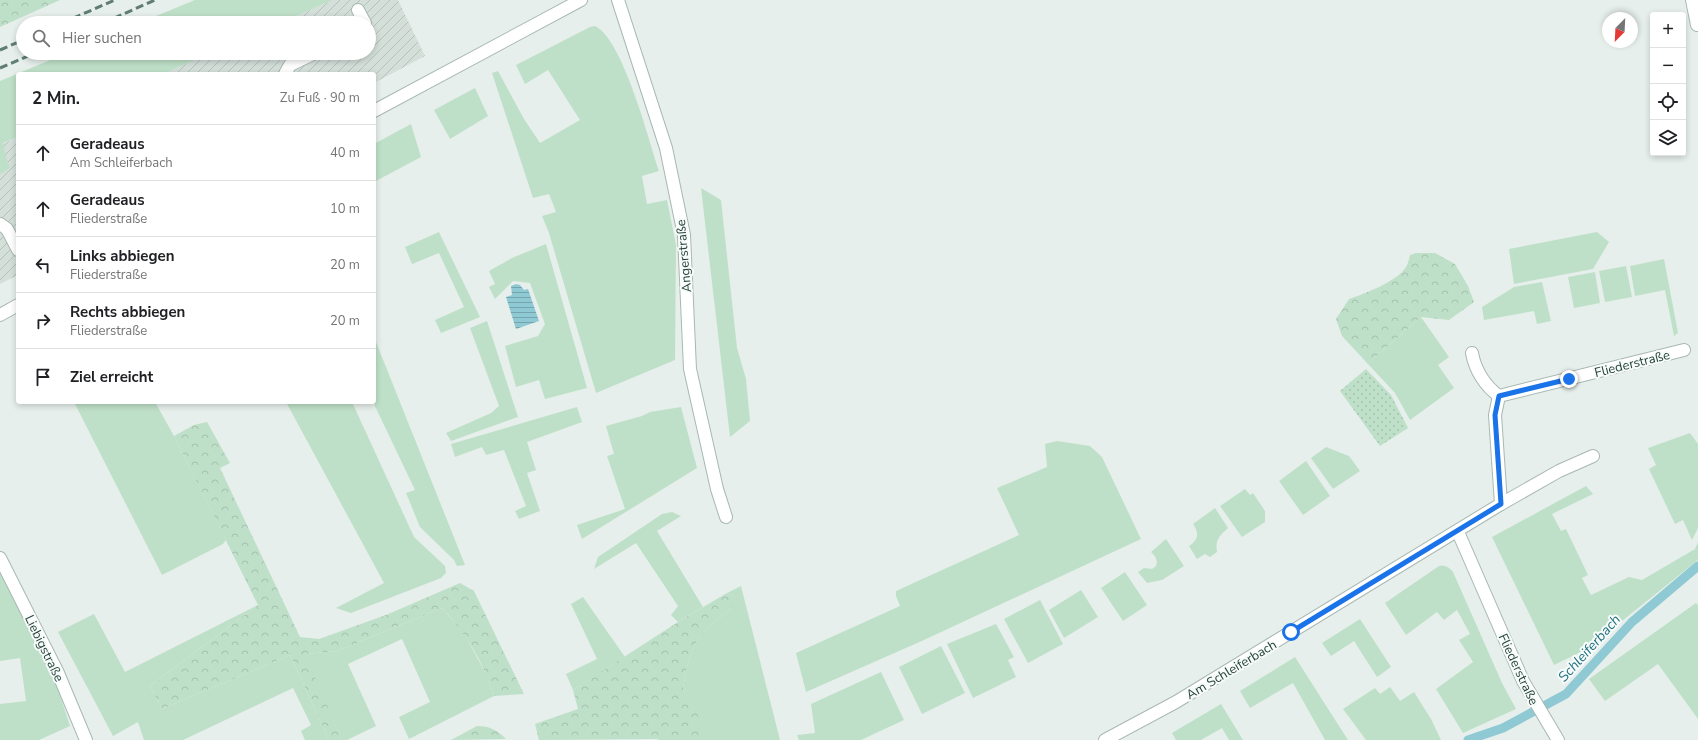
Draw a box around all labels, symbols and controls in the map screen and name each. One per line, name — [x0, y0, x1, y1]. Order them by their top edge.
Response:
north arrow — [1602, 12, 1638, 48]
map controls — [1650, 12, 1686, 156]
button: + — [1650, 12, 1686, 48]
search box — [16, 16, 376, 60]
icon: search — [30, 27, 52, 49]
text: Hier suchen — [62, 28, 142, 48]
button: − — [1650, 48, 1686, 84]
button: locate — [1650, 84, 1686, 120]
text: 2 Min. — [32, 87, 80, 110]
text: Zu Fuß · 90 m — [280, 89, 360, 107]
button: layers — [1650, 120, 1686, 156]
text: Geradeaus — [70, 134, 145, 154]
icon: ahead — [32, 142, 54, 164]
text: 40 m — [330, 144, 360, 162]
text: Am Schleiferbach — [70, 154, 173, 172]
text: Geradeaus — [70, 190, 145, 210]
icon: ahead — [32, 198, 54, 220]
text: 10 m — [330, 200, 360, 218]
text: Fliederstraße — [70, 210, 147, 228]
street label: Angerstraße — [672, 219, 696, 293]
text: Links abbiegen — [70, 246, 174, 266]
icon: left — [32, 254, 54, 276]
text: 20 m — [330, 256, 360, 274]
text: Fliederstraße — [70, 266, 147, 284]
text: Rechts abbiegen — [70, 302, 185, 322]
icon: right — [32, 310, 54, 332]
text: 20 m — [330, 312, 360, 330]
text: Fliederstraße — [70, 322, 147, 340]
street label: Fliederstraße — [1593, 346, 1672, 382]
icon: arrive — [32, 366, 54, 388]
text: Ziel erreicht — [70, 367, 153, 387]
route end — [1560, 370, 1578, 388]
water label: Schleiferbach — [1554, 610, 1625, 686]
street label: Liebigstraße — [20, 612, 68, 685]
route start — [1282, 623, 1300, 641]
street label: Fliederstraße — [1494, 631, 1543, 708]
street label: Am Schleiferbach — [1183, 636, 1280, 704]

